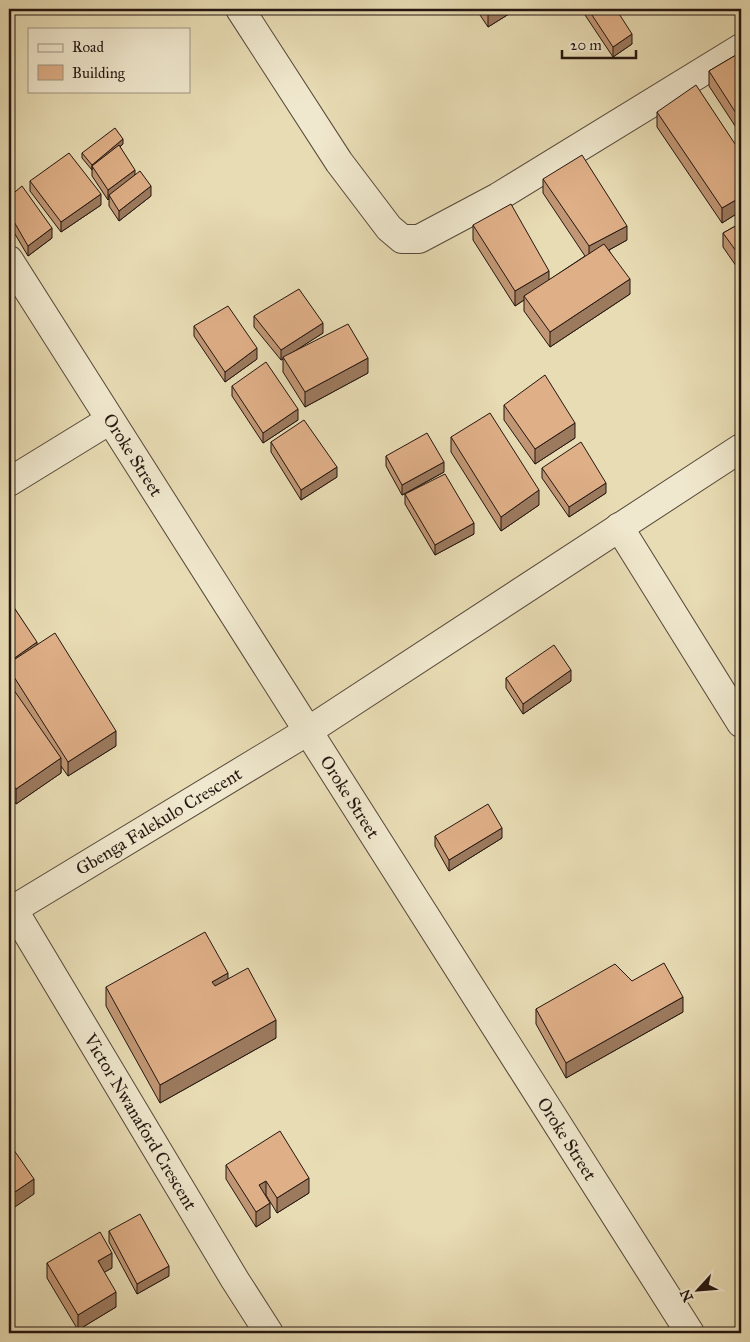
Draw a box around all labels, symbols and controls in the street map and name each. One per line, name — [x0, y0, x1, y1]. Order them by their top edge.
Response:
legend — [28, 28, 190, 92]
scale bar — [562, 28, 636, 60]
text: 20 m — [570, 36, 602, 54]
text: Road — [72, 38, 104, 56]
text: Building — [72, 64, 126, 82]
street label: Oroke Street — [98, 410, 168, 501]
street label: Oroke Street — [315, 751, 385, 843]
street label: Gbenga Falekulo Crescent — [72, 762, 246, 880]
street label: Victor Nwanaford Crescent — [79, 1029, 202, 1215]
street label: Oroke Street — [532, 1093, 602, 1185]
north arrow — [672, 1264, 722, 1314]
text: N — [676, 1286, 697, 1305]

